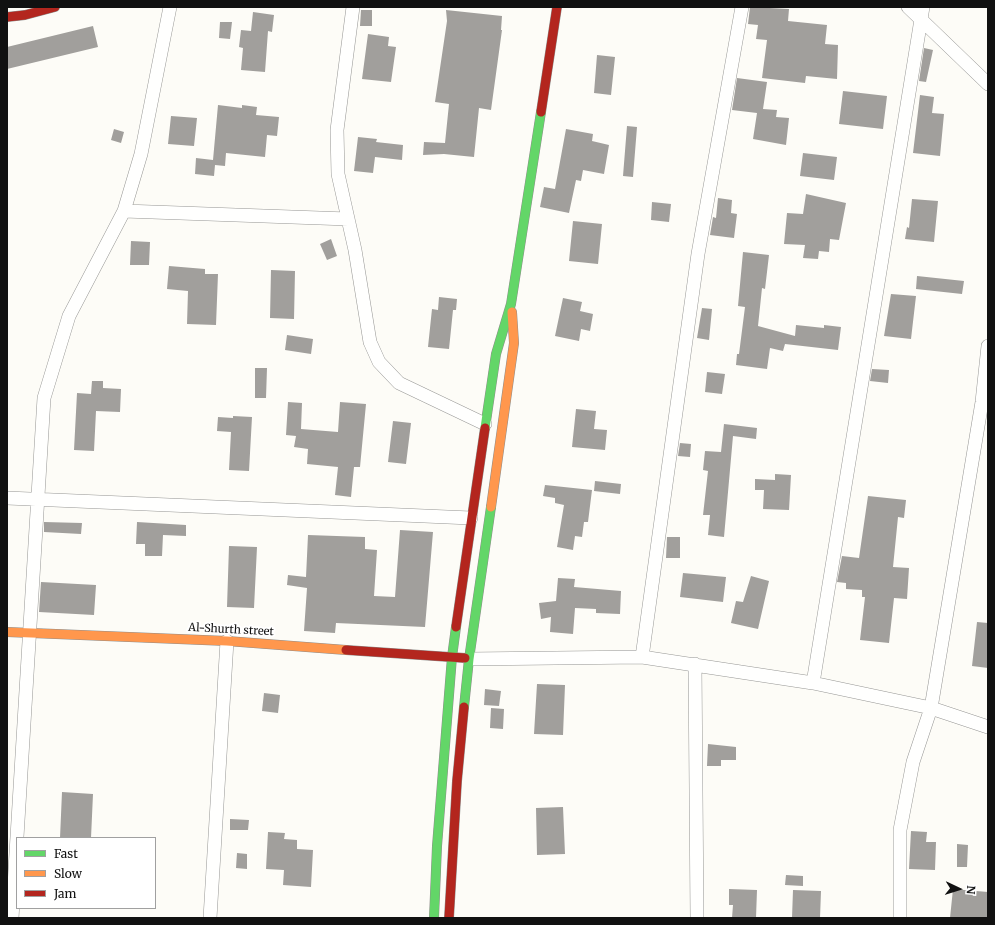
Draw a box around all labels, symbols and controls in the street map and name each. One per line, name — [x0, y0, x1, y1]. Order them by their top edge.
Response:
street label: Al-Shurth street — [188, 621, 274, 639]
legend — [16, 837, 156, 909]
text: Fast — [54, 846, 78, 861]
text: Slow — [54, 866, 82, 881]
north arrow — [939, 869, 979, 909]
text: N — [964, 885, 978, 895]
text: Jam — [54, 886, 76, 901]

